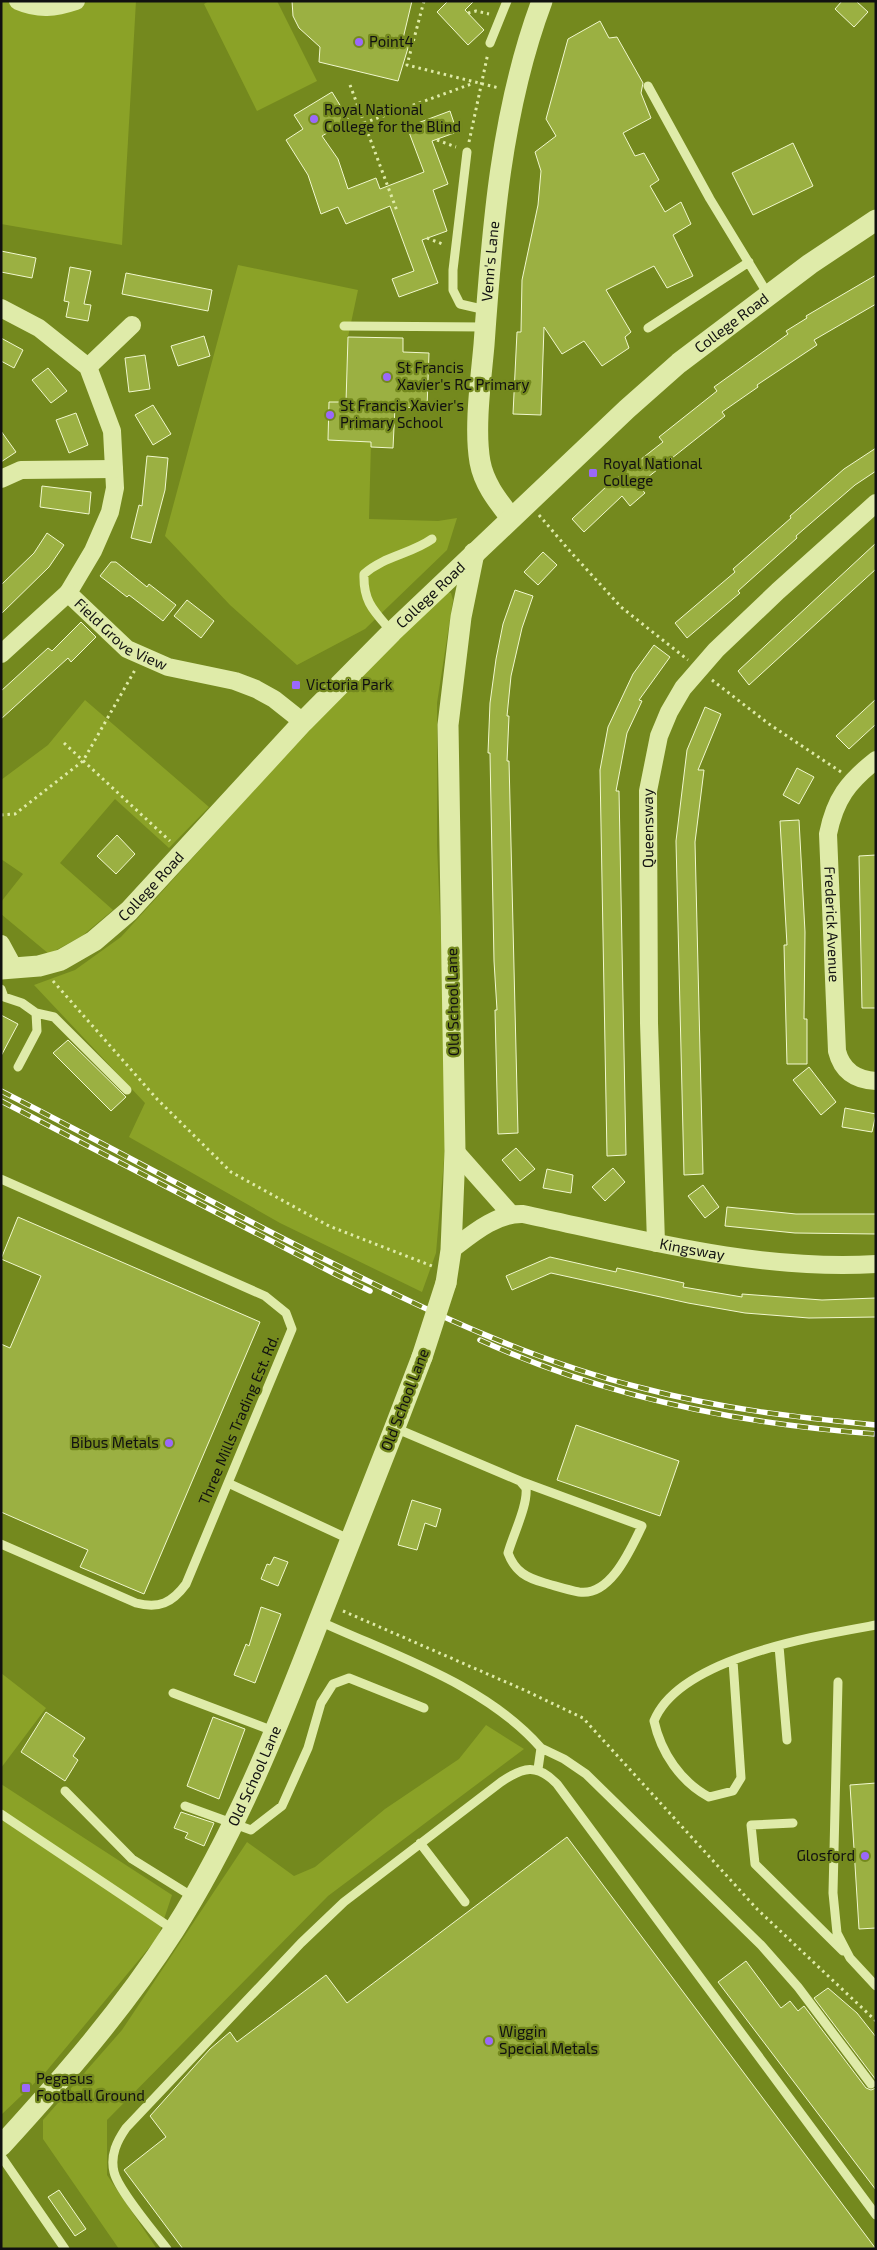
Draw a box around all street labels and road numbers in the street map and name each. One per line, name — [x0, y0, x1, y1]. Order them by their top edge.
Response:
street label: Venn's Lane — [477, 220, 502, 302]
street label: College Road — [690, 289, 772, 356]
street label: College Road — [392, 558, 468, 631]
street label: Field Grove View — [71, 594, 170, 674]
street label: Queensway — [638, 788, 657, 868]
street label: College Road — [114, 847, 187, 924]
street label: Frederick Avenue — [821, 866, 844, 983]
street label: Old School Lane — [442, 948, 462, 1056]
street label: Kingsway — [658, 1234, 726, 1263]
street label: Three Mills Trading Est. Rd. — [194, 1332, 282, 1507]
street label: Old School Lane — [376, 1346, 432, 1453]
street label: Old School Lane — [223, 1723, 284, 1829]

